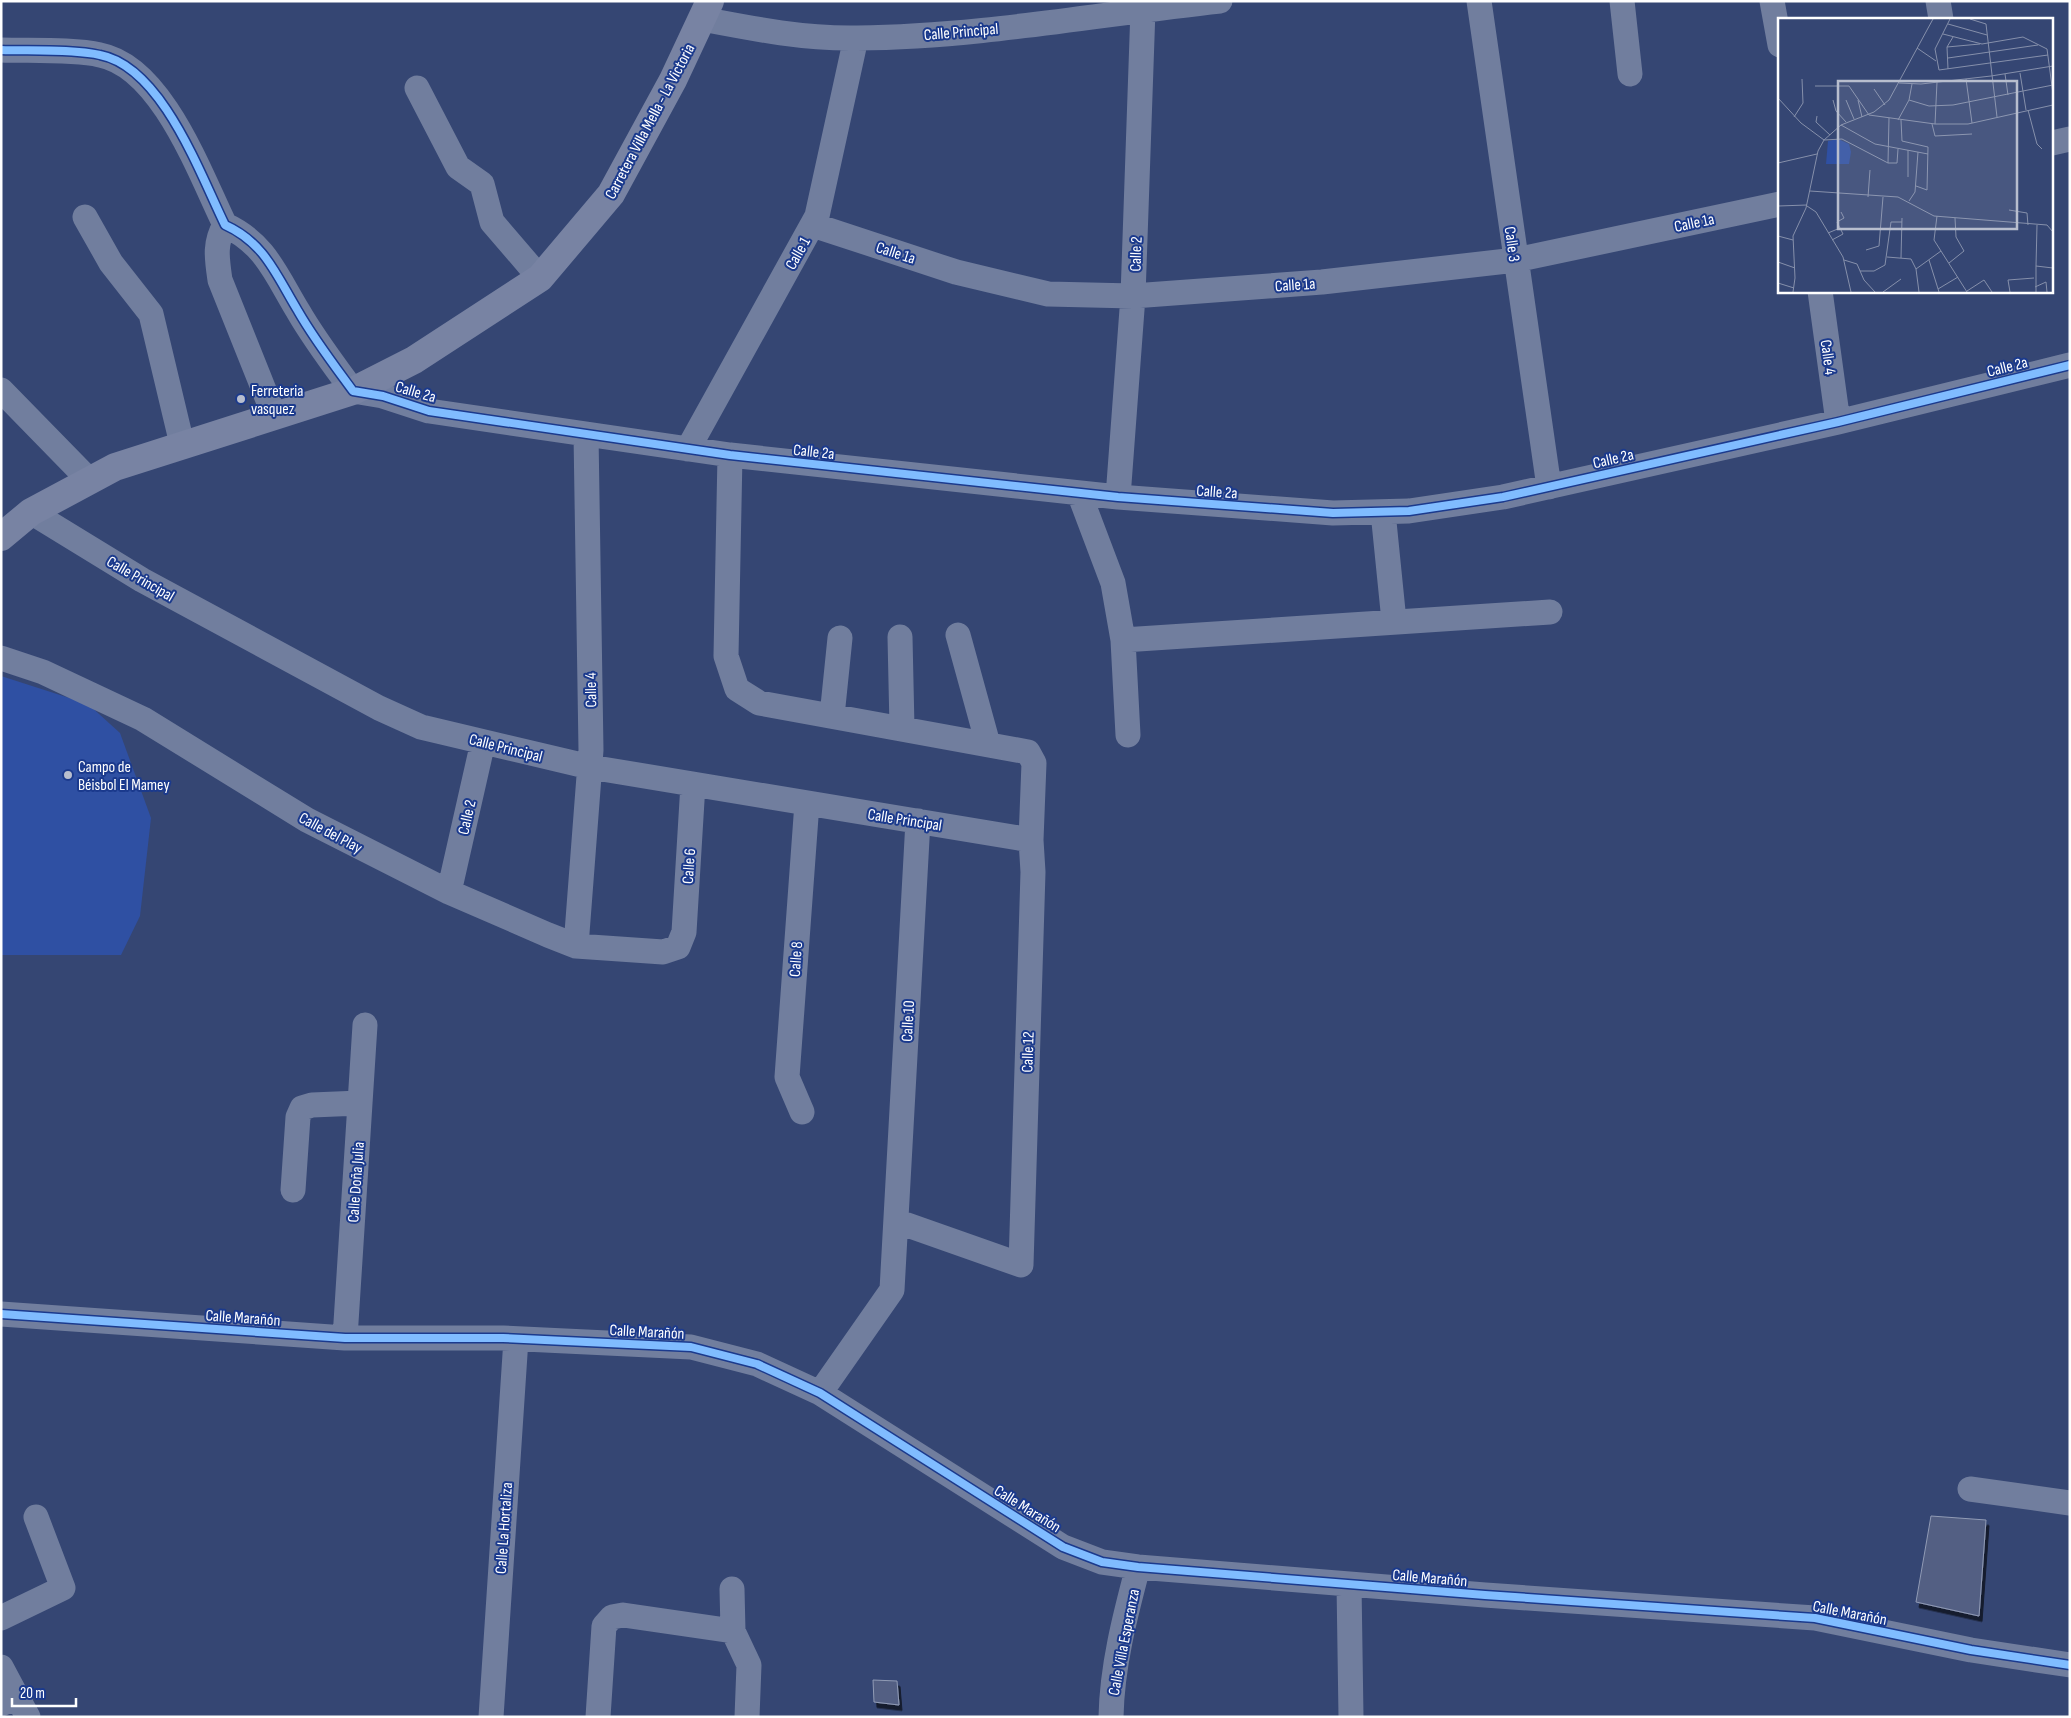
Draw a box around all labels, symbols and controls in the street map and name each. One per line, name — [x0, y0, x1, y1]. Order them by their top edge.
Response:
inset map — [1778, 18, 2054, 292]
street label: Calle Principal — [923, 20, 999, 45]
street label: Carretera Villa Mella - La Victoria — [601, 41, 699, 203]
street label: Calle 1a — [1673, 210, 1716, 237]
street label: Calle 3 — [1500, 225, 1523, 263]
street label: Calle 1 — [782, 234, 815, 273]
street label: Calle 2 — [1126, 236, 1147, 272]
street label: Calle 1a — [873, 238, 918, 269]
street label: Calle 1a — [1274, 275, 1316, 296]
street label: Calle 4 — [1816, 338, 1839, 376]
street label: Calle 2a — [1985, 353, 2030, 382]
street label: Calle 2a — [393, 378, 438, 407]
place label: Ferreteria vasquez — [251, 382, 304, 419]
marker: Ferreteria vasquez — [235, 393, 247, 405]
street label: Calle 2a — [792, 441, 835, 464]
street label: Calle 2a — [1591, 446, 1636, 473]
street label: Calle 2a — [1196, 482, 1238, 503]
street label: Calle Principal — [103, 552, 177, 606]
street label: Calle 4 — [582, 672, 601, 708]
street label: Calle Principal — [467, 730, 544, 767]
place label: Campo de Béisbol El Mamey — [78, 758, 170, 795]
marker: Campo de Béisbol El Mamey — [62, 769, 74, 781]
street label: Calle 2 — [454, 798, 481, 837]
street label: Calle Principal — [866, 805, 943, 836]
street label: Calle del Play — [295, 809, 365, 858]
street label: Calle 6 — [679, 848, 700, 885]
street label: Calle 8 — [786, 941, 807, 978]
street label: Calle 10 — [898, 1000, 919, 1042]
street label: Calle 12 — [1018, 1031, 1039, 1073]
street label: Calle Doña Julia — [344, 1141, 369, 1223]
street label: Calle Marañón — [205, 1306, 281, 1331]
street label: Calle Marañón — [609, 1321, 685, 1344]
street label: Calle Marañón — [990, 1481, 1064, 1537]
street label: Calle La Hortaliza — [492, 1482, 517, 1575]
street label: Calle Marañón — [1392, 1566, 1468, 1591]
street label: Calle Villa Esperanza — [1105, 1587, 1144, 1697]
street label: Calle Marañón — [1811, 1597, 1888, 1630]
scale bar — [12, 1676, 76, 1708]
text: 20 m — [20, 1684, 45, 1703]

